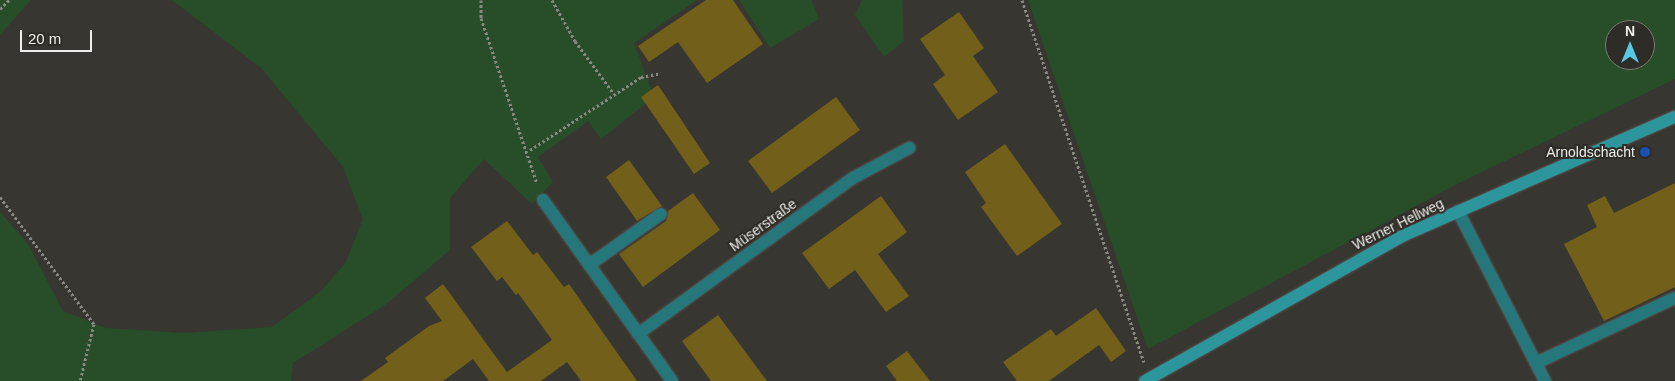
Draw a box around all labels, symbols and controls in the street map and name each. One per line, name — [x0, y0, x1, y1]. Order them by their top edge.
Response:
scale bar — [22, 20, 95, 52]
north arrow — [1605, 20, 1655, 70]
text: N — [1625, 23, 1635, 39]
text: 20 m — [28, 30, 61, 47]
place label: Arnoldschacht — [1546, 144, 1635, 160]
marker: Arnoldschacht — [1639, 146, 1651, 158]
street label: Müserstraße — [726, 195, 800, 255]
street label: Werner Hellweg — [1350, 195, 1446, 253]

